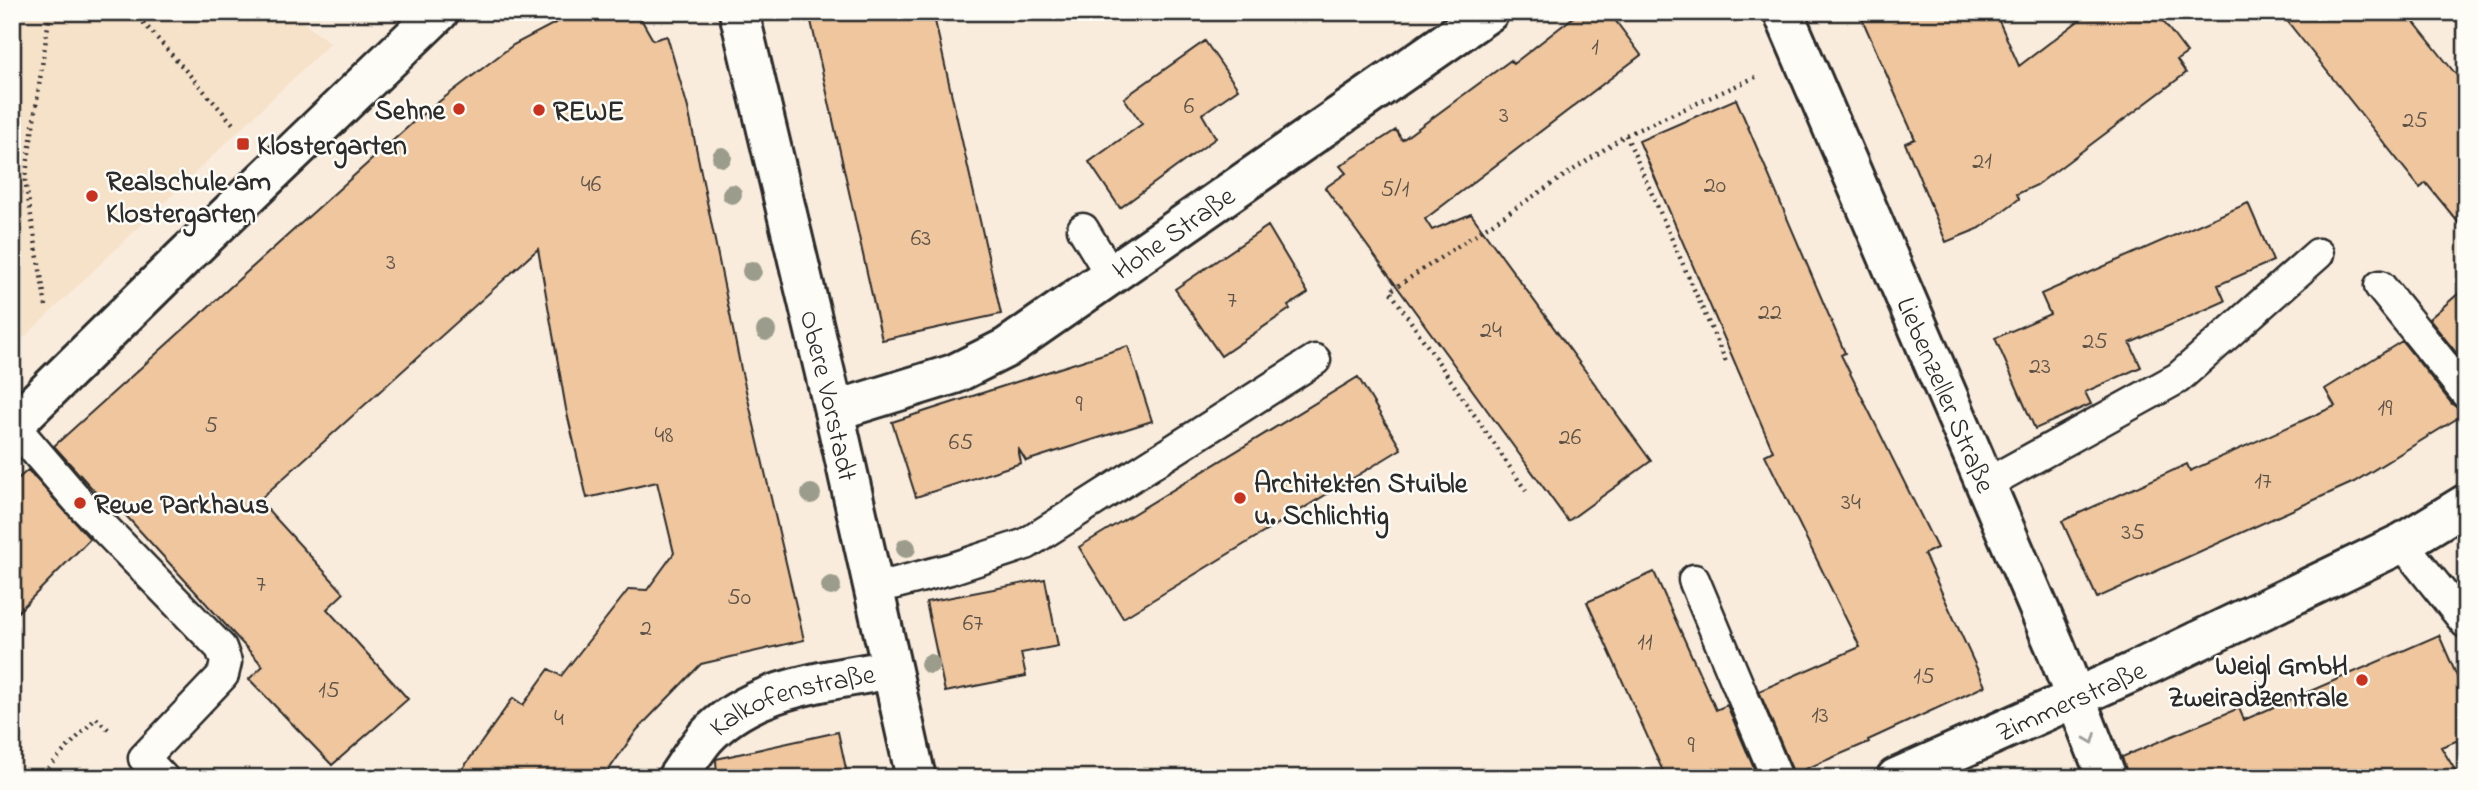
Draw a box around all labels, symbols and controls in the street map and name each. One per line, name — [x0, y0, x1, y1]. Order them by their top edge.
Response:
house number: 1 — [1591, 31, 1599, 66]
house number: 6 — [1184, 90, 1195, 125]
place label: Sehne — [375, 92, 446, 133]
place label: REWE — [553, 93, 624, 134]
house number: 3 — [1499, 99, 1509, 134]
marker: Sehne — [451, 101, 467, 117]
marker: REWE — [531, 102, 547, 118]
house number: 25 — [2402, 104, 2428, 139]
place label: Klostergarten — [257, 127, 407, 169]
marker: Klostergarten — [235, 136, 251, 152]
house number: 21 — [1972, 145, 1992, 180]
place label: Realschule am Klostergarten — [106, 163, 271, 237]
house number: 46 — [581, 168, 602, 203]
house number: 20 — [1704, 169, 1726, 204]
house number: 5/1 — [1381, 173, 1410, 208]
street label: Hohe Straße — [1105, 177, 1245, 292]
marker: Realschule am Klostergarten — [84, 188, 100, 204]
house number: 63 — [911, 222, 931, 257]
house number: 3 — [386, 246, 396, 281]
house number: 7 — [1227, 284, 1237, 319]
street label: Liebenzeller Straße — [1884, 291, 2004, 500]
house number: 22 — [1758, 296, 1782, 331]
street label: Obere Vorstadt — [787, 307, 866, 486]
house number: 24 — [1480, 314, 1502, 349]
house number: 25 — [2082, 325, 2108, 360]
house number: 23 — [2029, 350, 2051, 385]
house number: 9 — [1075, 388, 1083, 423]
house number: 19 — [2378, 392, 2393, 427]
house number: 5 — [204, 409, 218, 444]
house number: 48 — [655, 419, 673, 454]
house number: 26 — [1559, 421, 1582, 456]
house number: 65 — [949, 426, 973, 461]
place label: Architekten Stuible u. Schlichtig — [1254, 465, 1469, 539]
house number: 17 — [2254, 465, 2272, 500]
place label: Rewe Parkhaus — [94, 486, 269, 527]
house number: 34 — [1841, 486, 1861, 521]
marker: Architekten Stuible u. Schlichtig — [1232, 490, 1248, 506]
marker: Rewe Parkhaus — [72, 495, 88, 511]
house number: 35 — [2121, 516, 2145, 551]
house number: 7 — [256, 568, 266, 603]
house number: 50 — [727, 581, 751, 616]
house number: 67 — [963, 607, 983, 642]
house number: 2 — [640, 612, 652, 647]
house number: 11 — [1637, 626, 1653, 661]
place label: Weigl GmbH Zweiradzentrale — [2168, 647, 2349, 720]
street label: Zimmerstraße — [1990, 651, 2154, 755]
street label: Kalkofenstraße — [702, 655, 879, 748]
house number: 15 — [1913, 660, 1935, 695]
marker: Weigl GmbH Zweiradzentrale — [2354, 672, 2370, 688]
house number: 15 — [318, 674, 340, 709]
house number: 13 — [1811, 699, 1829, 734]
house number: 4 — [554, 702, 564, 737]
house number: 9 — [1687, 729, 1695, 764]
one-way arrow — [2082, 732, 2096, 744]

